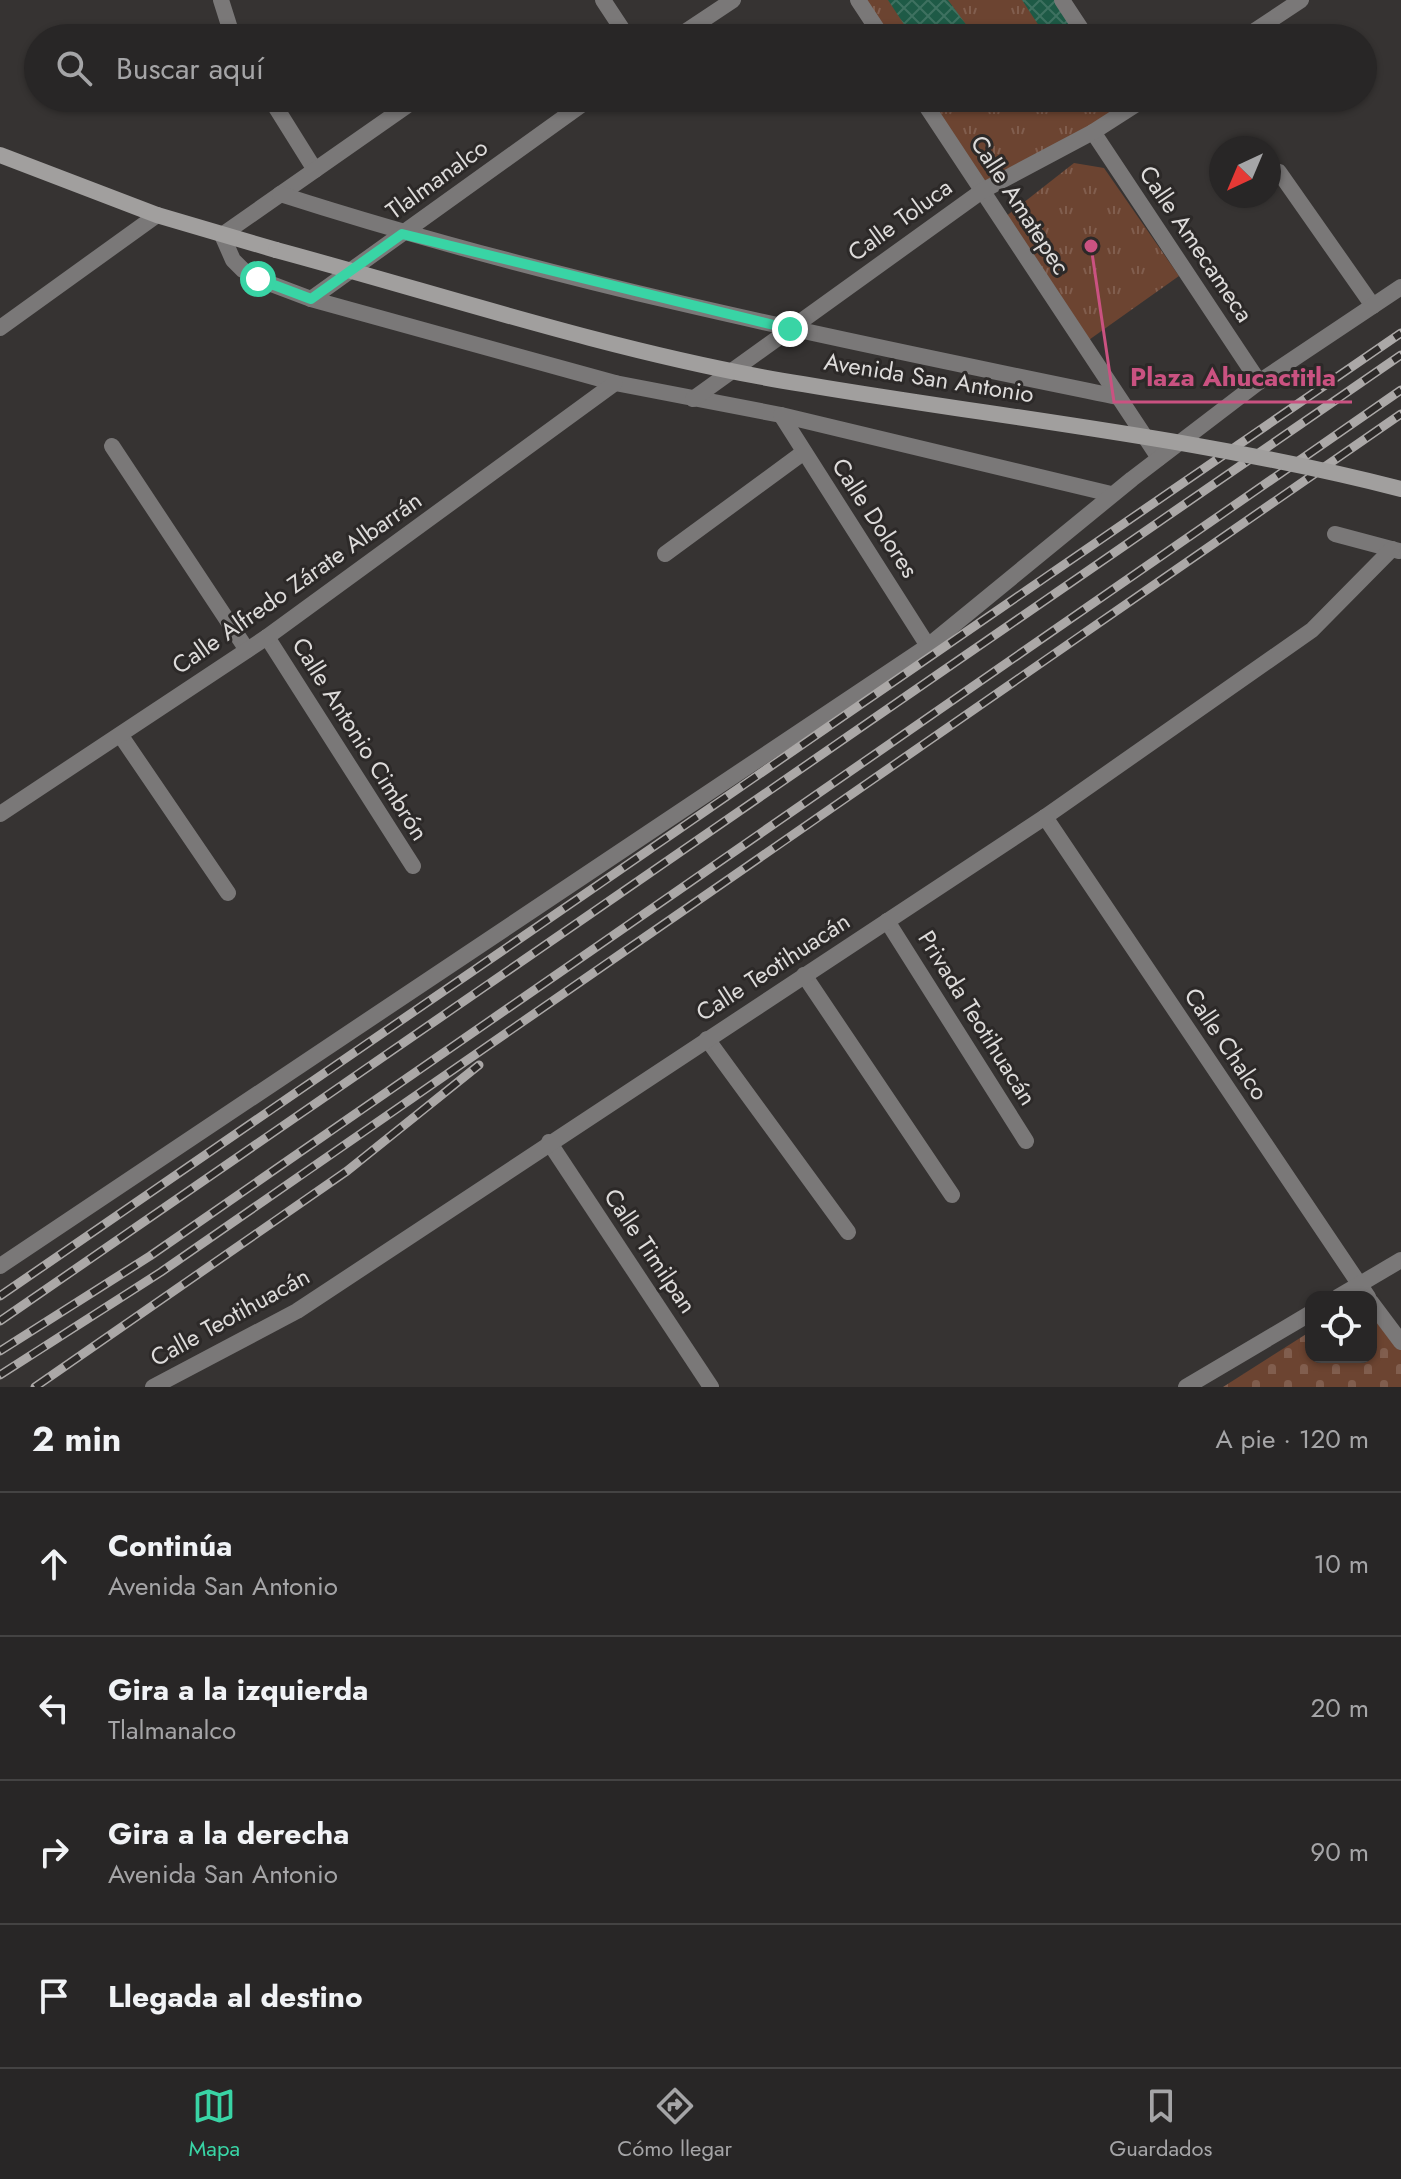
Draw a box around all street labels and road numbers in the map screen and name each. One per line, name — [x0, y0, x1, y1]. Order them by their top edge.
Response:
street label: Calle Amatepec — [962, 128, 1079, 281]
street label: Tlalmanalco — [379, 130, 495, 228]
street label: Calle Amecameca — [1131, 158, 1262, 329]
street label: Calle Toluca — [840, 170, 959, 269]
street label: Avenida San Antonio — [822, 344, 1037, 411]
street label: Calle Dolores — [824, 451, 927, 585]
street label: Calle Alfredo Zárate Albarrán — [165, 483, 429, 682]
street label: Calle Antonio Cimbrón — [284, 630, 437, 847]
street label: Calle Teotihuacán — [689, 904, 857, 1030]
street label: Privada Teotihuacán — [909, 924, 1045, 1112]
street label: Calle Chalco — [1176, 980, 1277, 1107]
street label: Calle Timilpan — [596, 1181, 705, 1320]
street label: Calle Teotihuacán — [144, 1258, 316, 1375]

